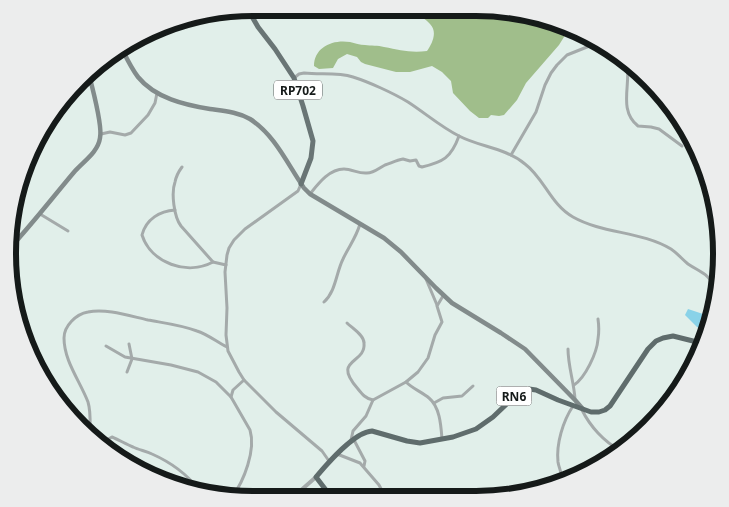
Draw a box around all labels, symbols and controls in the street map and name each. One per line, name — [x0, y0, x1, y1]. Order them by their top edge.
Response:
road number: RP702 — [274, 80, 322, 100]
road number: RN6 — [496, 386, 532, 406]

